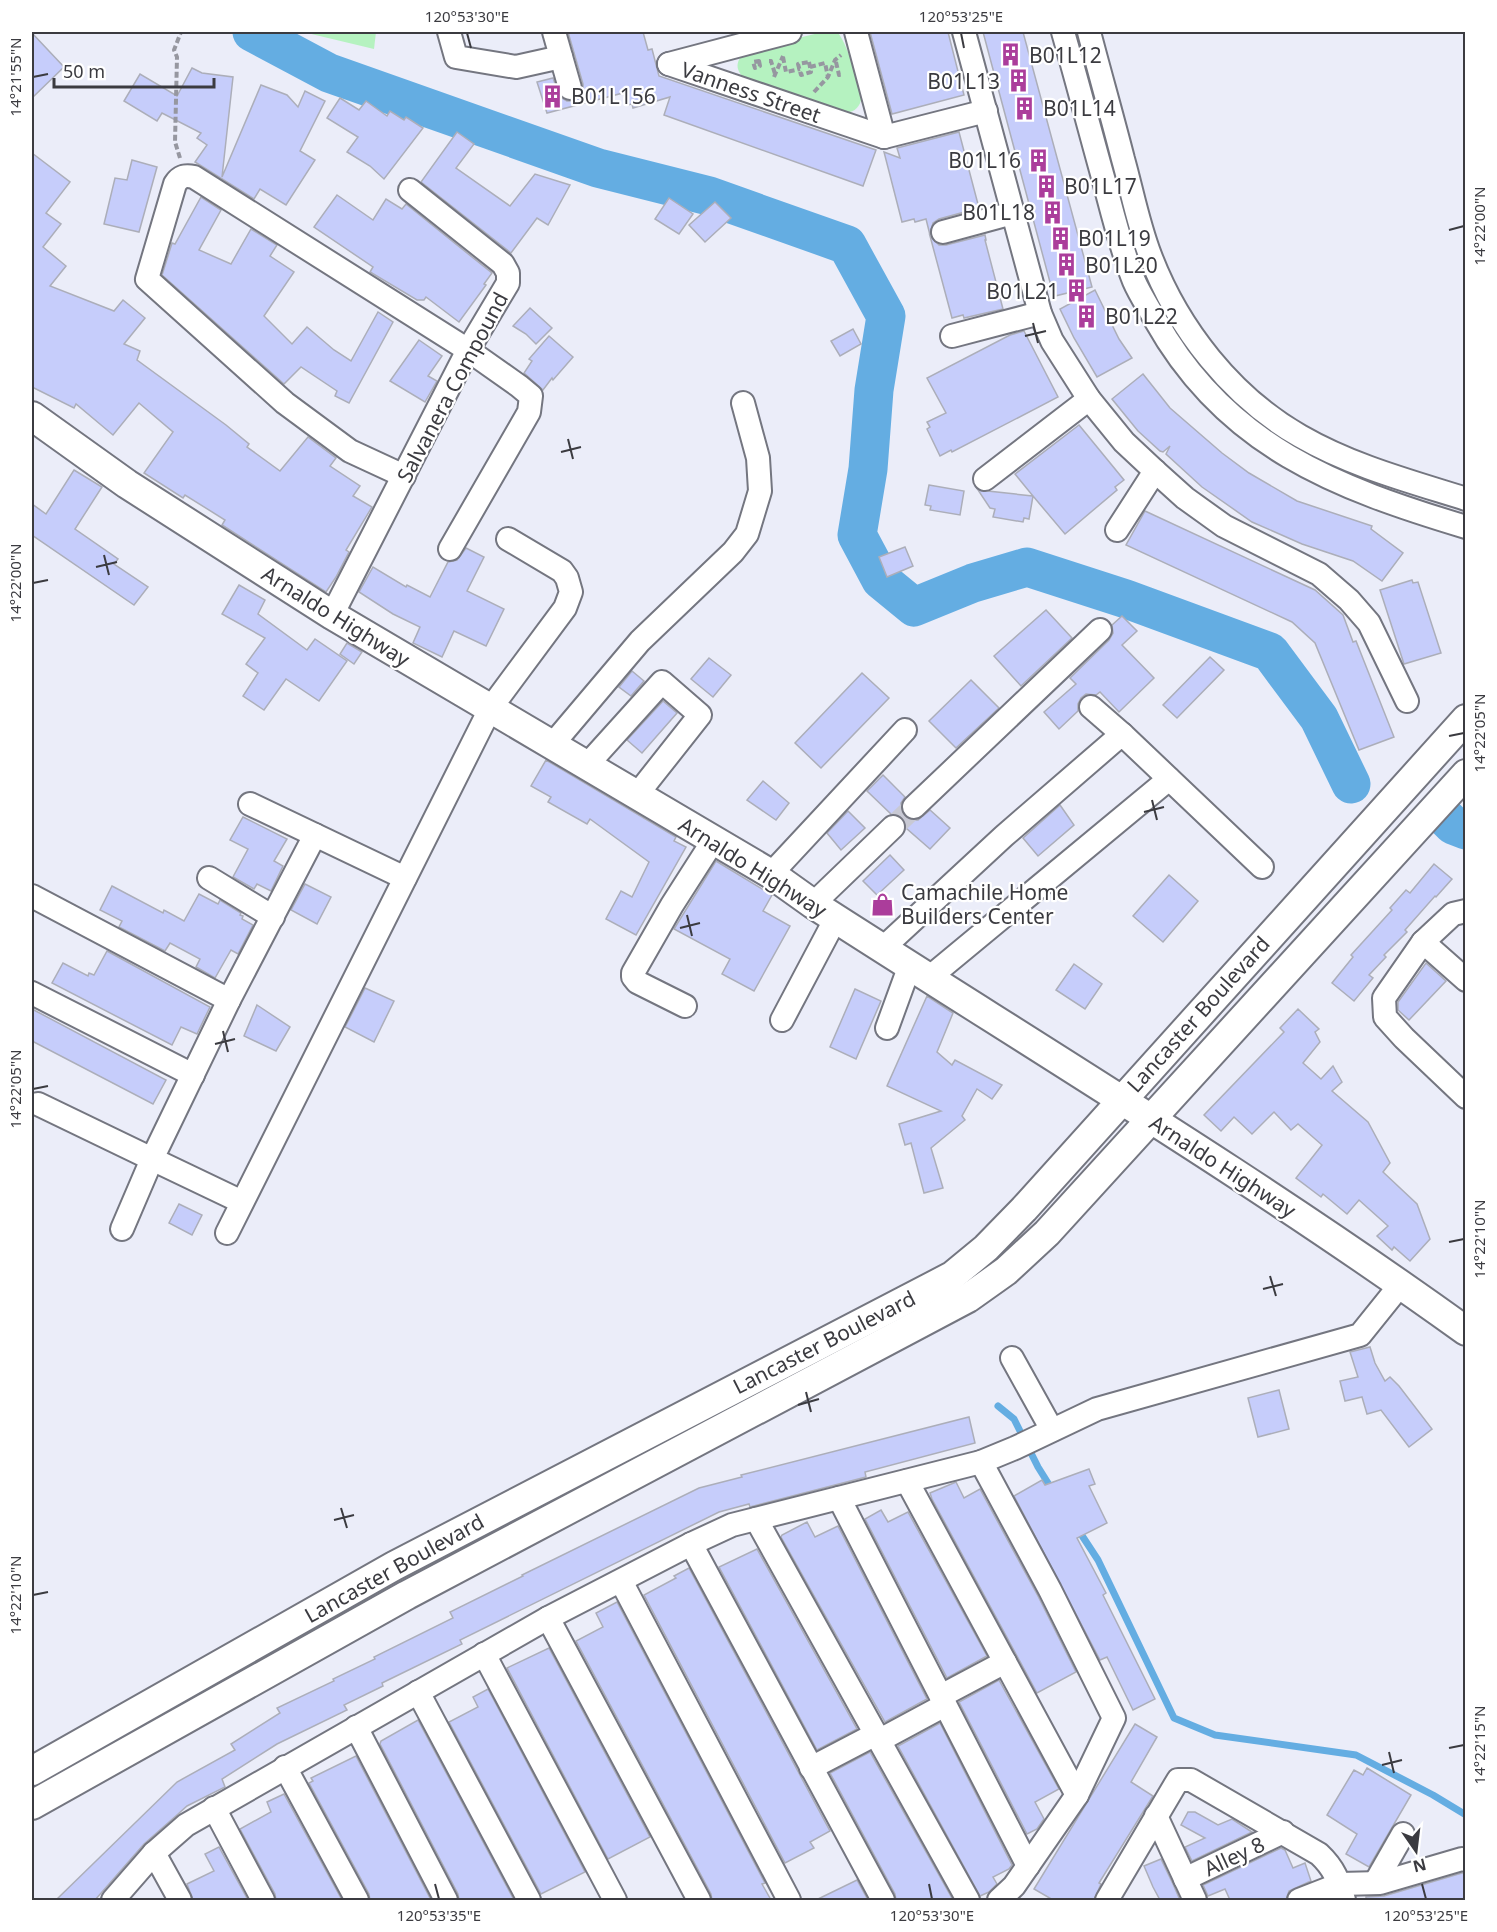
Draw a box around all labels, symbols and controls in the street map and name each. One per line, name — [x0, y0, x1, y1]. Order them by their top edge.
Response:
text: 120°53'30"E — [425, 6, 509, 26]
text: 120°53'25"E — [919, 6, 1003, 26]
text: 14°21'55"N — [5, 38, 25, 116]
place label: B01L12 — [1029, 41, 1102, 69]
building icon: B01L12 — [998, 42, 1024, 68]
scale bar — [54, 51, 214, 89]
street label: Vanness Street — [677, 55, 825, 129]
text: 50 m — [63, 59, 105, 83]
place label: B01L13 — [927, 67, 1000, 95]
building icon: B01L13 — [1005, 68, 1031, 94]
place label: B01L156 — [571, 82, 656, 110]
building icon: B01L156 — [540, 83, 566, 109]
place label: B01L14 — [1043, 94, 1116, 122]
building icon: B01L14 — [1012, 95, 1038, 121]
place label: B01L16 — [948, 146, 1021, 174]
building icon: B01L16 — [1026, 147, 1052, 173]
place label: B01L17 — [1064, 172, 1137, 200]
building icon: B01L17 — [1033, 173, 1059, 199]
text: 14°22'00"N — [1469, 187, 1489, 265]
place label: B01L18 — [962, 198, 1035, 226]
building icon: B01L18 — [1040, 199, 1066, 225]
place label: B01L19 — [1078, 224, 1151, 252]
building icon: B01L19 — [1047, 225, 1073, 251]
place label: B01L20 — [1085, 251, 1158, 279]
building icon: B01L20 — [1054, 252, 1080, 278]
place label: B01L21 — [986, 277, 1059, 305]
building icon: B01L21 — [1064, 278, 1090, 304]
street label: Salvanera Compound — [390, 287, 514, 487]
place label: B01L22 — [1105, 302, 1178, 330]
building icon: B01L22 — [1074, 303, 1100, 329]
text: 14°22'00"N — [5, 544, 25, 622]
street label: Arnaldo Highway — [257, 559, 415, 673]
text: 14°22'05"N — [1469, 694, 1489, 772]
street label: Arnaldo Highway — [674, 810, 832, 924]
place label: Camachile Home Builders Center — [901, 878, 1068, 930]
shop icon: Camachile Home Builders Center — [870, 891, 896, 917]
street label: Lancaster Boulevard — [1120, 930, 1276, 1098]
text: 14°22'05"N — [5, 1050, 25, 1128]
street label: Arnaldo Highway — [1144, 1108, 1302, 1224]
text: 14°22'10"N — [1469, 1200, 1489, 1278]
street label: Lancaster Boulevard — [728, 1284, 920, 1400]
street label: Lancaster Boulevard — [299, 1507, 489, 1629]
text: 14°22'10"N — [5, 1556, 25, 1634]
text: 14°22'15"N — [1469, 1706, 1489, 1784]
north arrow — [1386, 1821, 1446, 1881]
street label: Alley 8 — [1199, 1830, 1269, 1882]
text: N — [1411, 1853, 1429, 1878]
text: 120°53'35"E — [397, 1905, 481, 1925]
text: 120°53'30"E — [890, 1905, 974, 1925]
text: 120°53'25"E — [1384, 1905, 1468, 1925]

